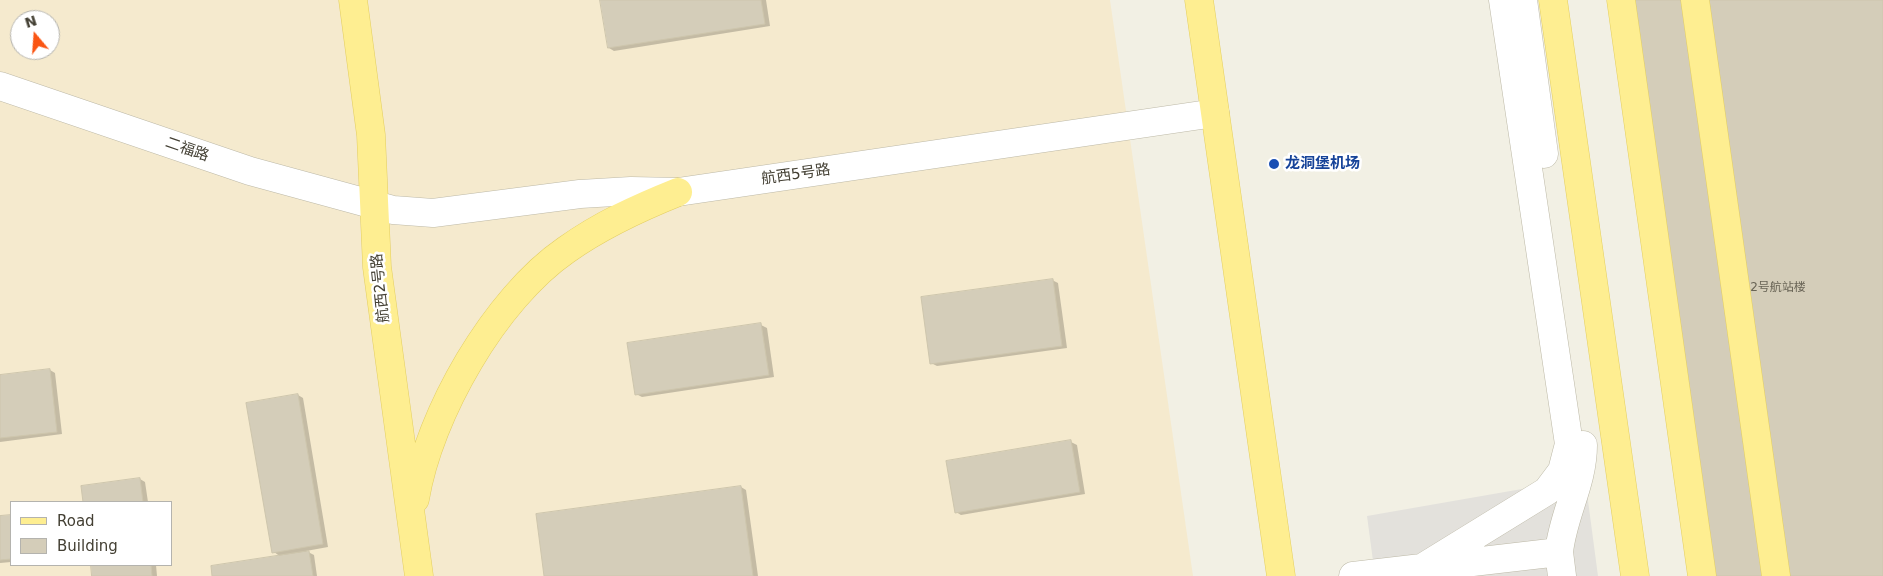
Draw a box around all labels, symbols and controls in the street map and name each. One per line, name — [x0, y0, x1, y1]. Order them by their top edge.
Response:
north arrow — [10, 10, 60, 60]
text: N — [23, 12, 39, 31]
street label: 二福路 — [163, 134, 211, 166]
place label: 龙洞堡机场 — [1285, 155, 1360, 173]
marker: 龙洞堡机场 — [1267, 157, 1281, 171]
street label: 航西5号路 — [760, 161, 832, 189]
street label: 航西2号路 — [368, 252, 394, 324]
house number: 2号航站楼 — [1750, 281, 1806, 295]
legend — [10, 501, 172, 566]
text: Road — [57, 512, 95, 530]
text: Building — [57, 537, 118, 555]

